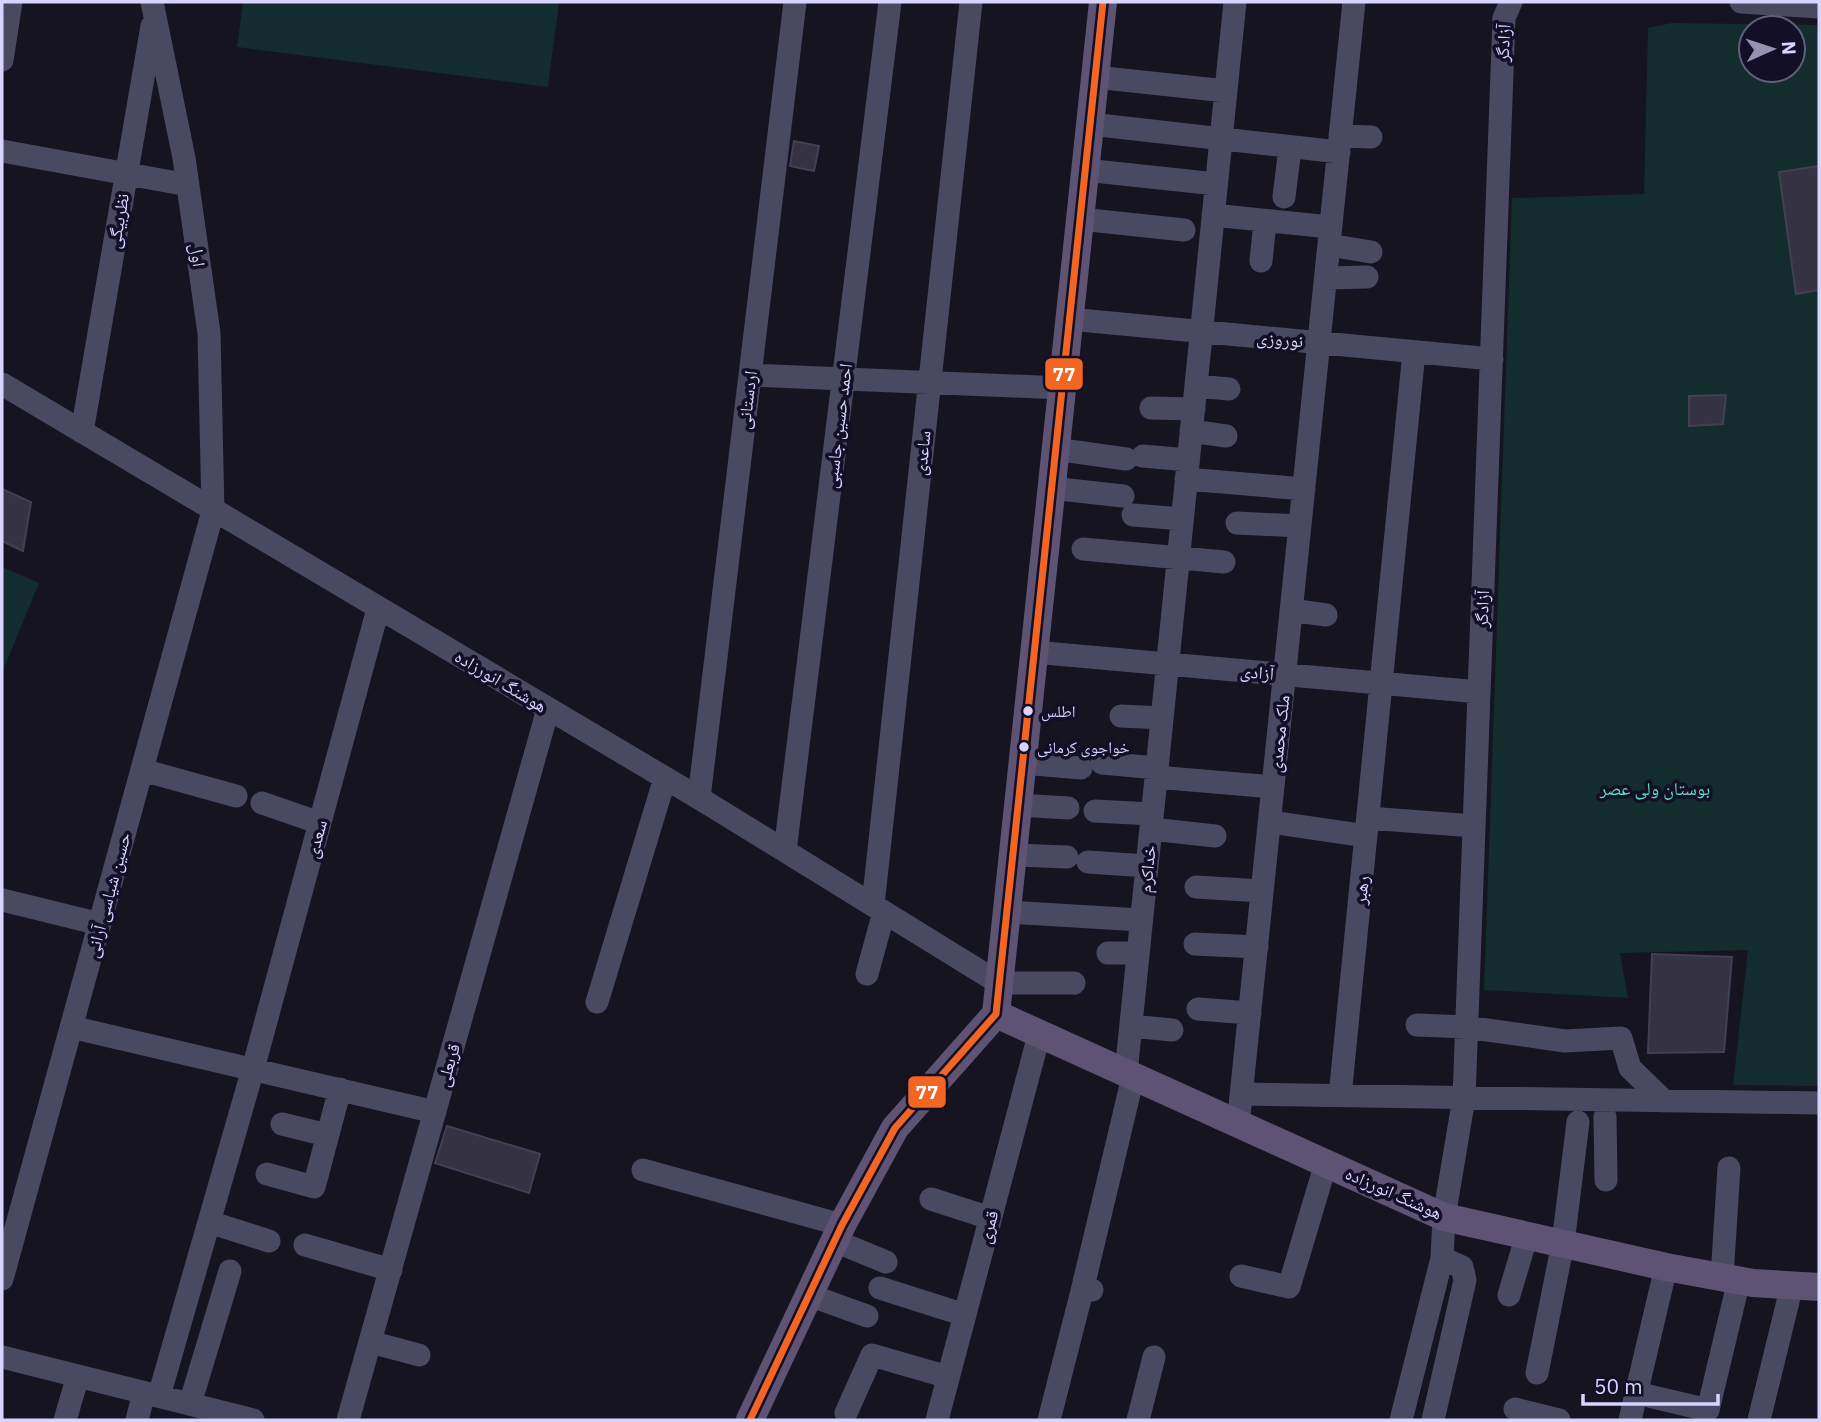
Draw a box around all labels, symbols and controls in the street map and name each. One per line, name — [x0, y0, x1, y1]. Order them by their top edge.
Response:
north arrow — [1737, 14, 1807, 84]
street label: آزادگر — [1490, 23, 1515, 63]
text: N — [1777, 41, 1801, 56]
street label: نظربیگی — [102, 192, 134, 250]
street label: اول — [185, 242, 211, 268]
street label: نوروزی — [1256, 326, 1304, 353]
line badge: 77 — [1044, 357, 1084, 391]
street label: احمد حسین جاسبی — [819, 362, 857, 490]
text: 77 — [1053, 362, 1075, 386]
street label: اردستانی — [732, 369, 762, 431]
street label: ساعدی — [908, 429, 936, 477]
street label: آزادگر — [1470, 589, 1494, 629]
street label: هوشنگ انورزاده — [451, 644, 551, 718]
street label: آزادی — [1239, 659, 1275, 685]
street label: ملک محمدی — [1263, 694, 1295, 774]
place label: اطلس — [1041, 701, 1076, 722]
marker: اطلس — [1021, 704, 1035, 718]
place label: خواجوی کرمانی — [1037, 737, 1130, 758]
marker: خواجوی کرمانی — [1017, 740, 1031, 754]
park label: بوستان ولی عصر — [1599, 777, 1710, 800]
street label: سعدی — [300, 817, 332, 861]
street label: حسین شیاسی آرانی — [80, 830, 136, 960]
street label: خداکرم — [1133, 844, 1162, 894]
street label: رهبر — [1348, 875, 1374, 906]
street label: قربعلی — [431, 1041, 465, 1089]
line badge: 77 — [907, 1075, 947, 1109]
text: 77 — [916, 1080, 938, 1104]
street label: هوشنگ انورزاده — [1342, 1161, 1446, 1225]
street label: قمری — [973, 1208, 1003, 1246]
scale bar — [1583, 1362, 1718, 1406]
text: 50 m — [1594, 1372, 1643, 1400]

